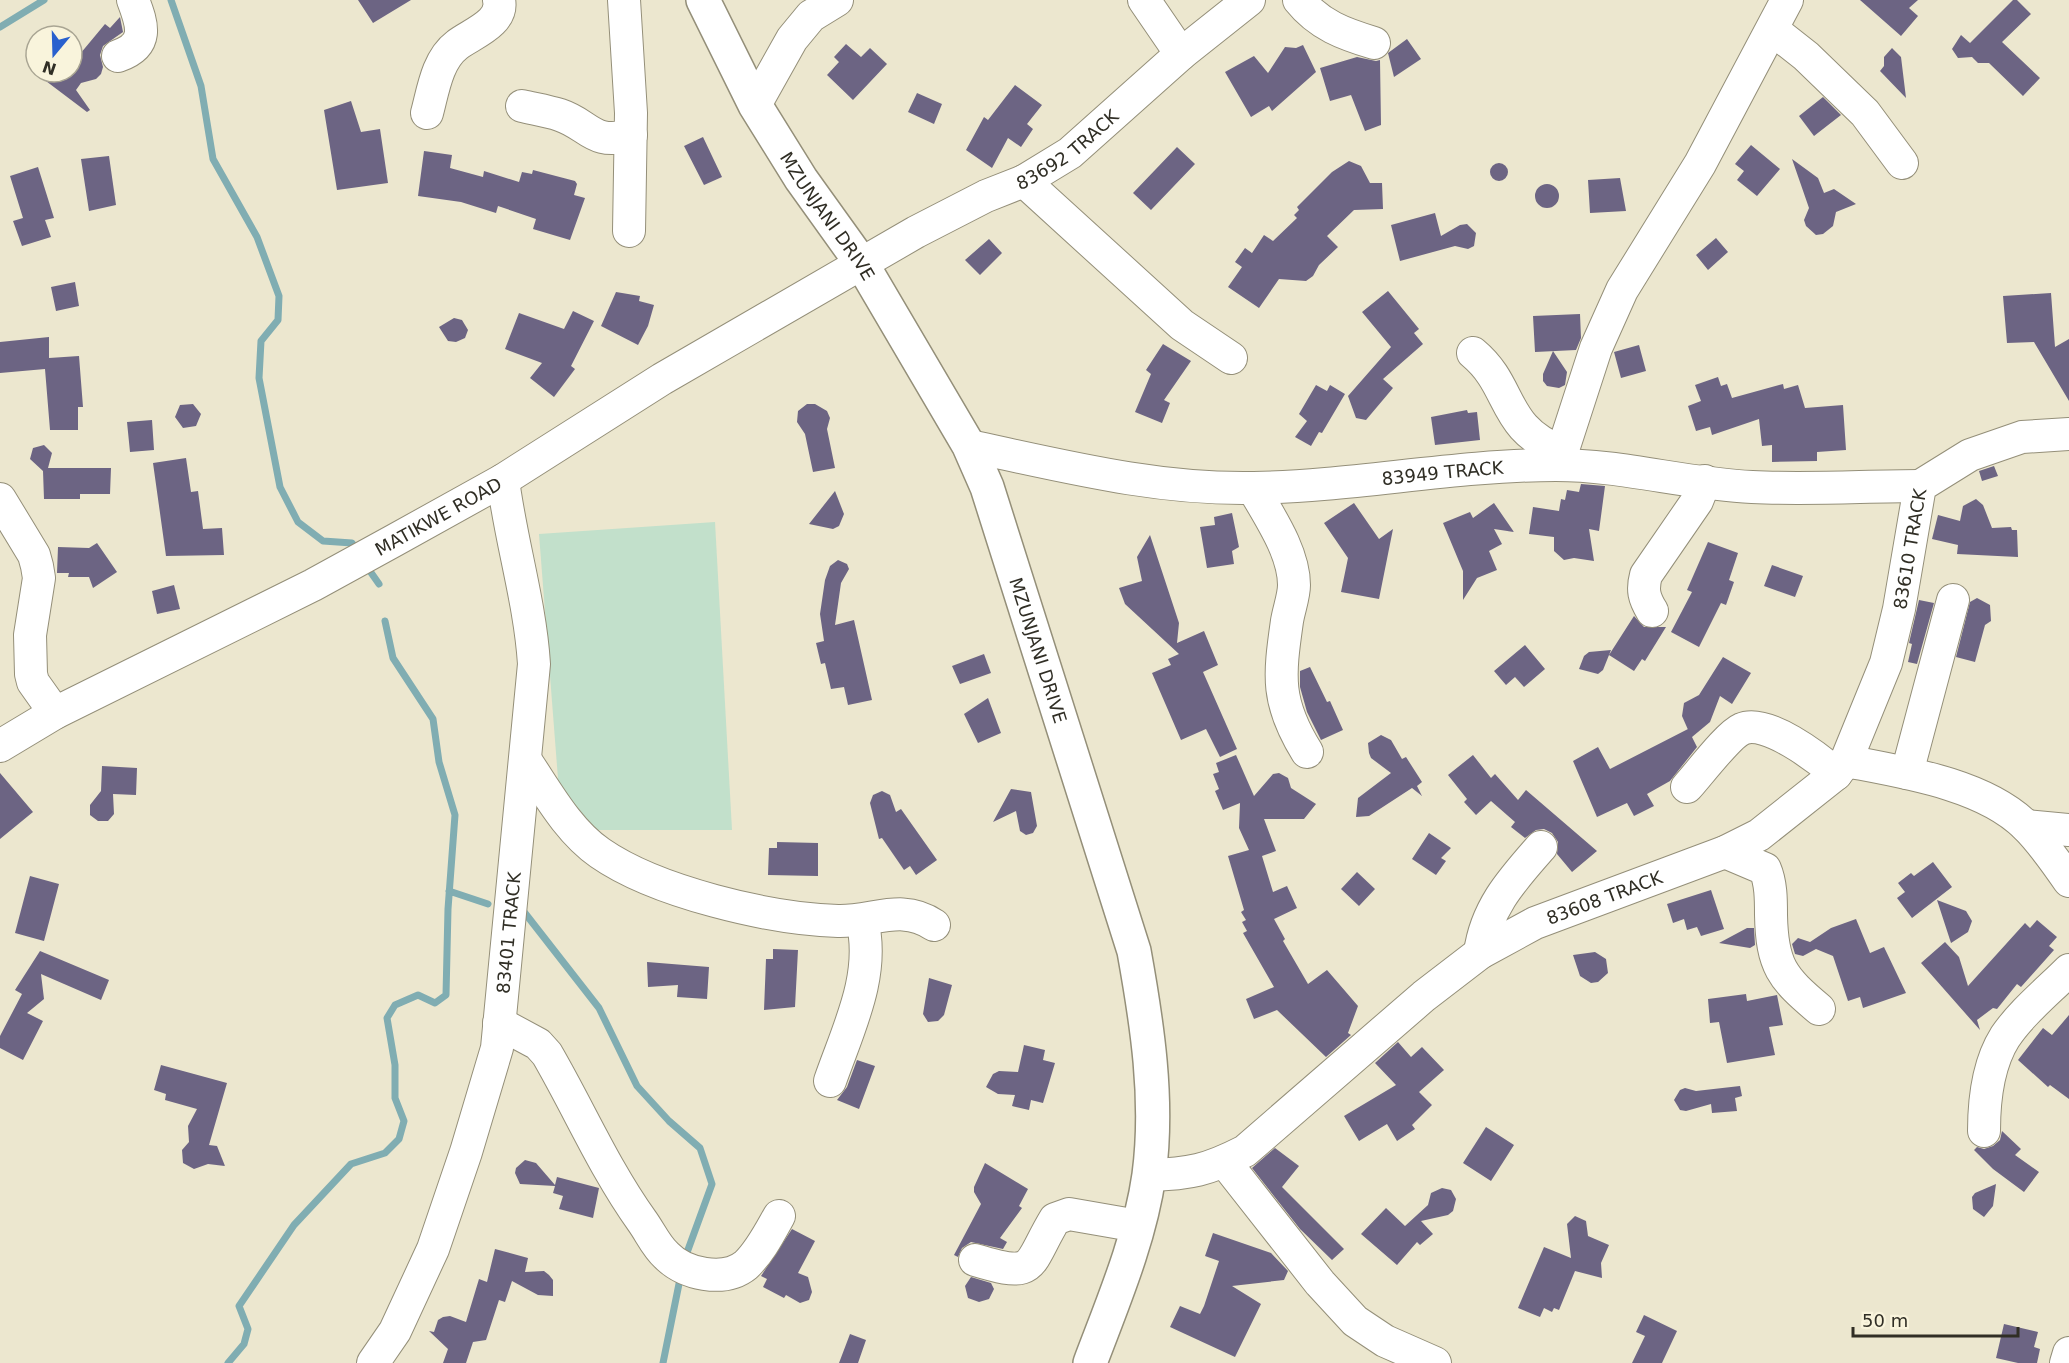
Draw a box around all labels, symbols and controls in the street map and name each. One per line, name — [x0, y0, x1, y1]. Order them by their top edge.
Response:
north arrow — [24, 24, 84, 84]
text: N — [40, 57, 59, 79]
street label: 83692 TRACK — [1013, 104, 1123, 194]
street label: MZUNJANI DRIVE — [776, 148, 880, 284]
street label: 83949 TRACK — [1381, 456, 1505, 489]
street label: MATIKWE ROAD — [371, 473, 505, 560]
street label: 83610 TRACK — [1889, 486, 1930, 611]
street label: MZUNJANI DRIVE — [1006, 575, 1072, 726]
street label: 83608 TRACK — [1543, 866, 1666, 928]
street label: 83401 TRACK — [492, 870, 525, 995]
scale bar — [1853, 1300, 2018, 1338]
text: 50 m — [1862, 1310, 1908, 1331]

